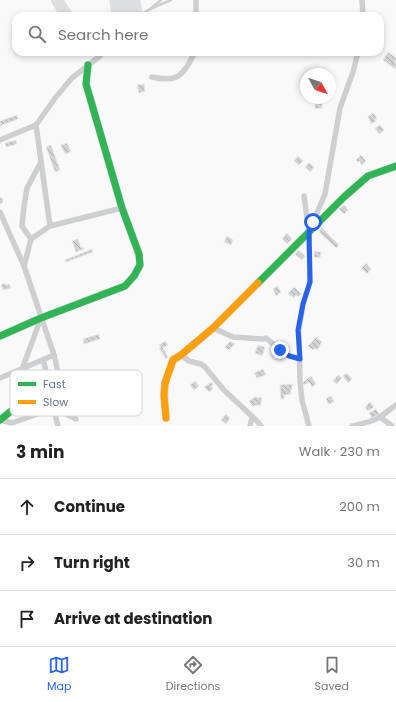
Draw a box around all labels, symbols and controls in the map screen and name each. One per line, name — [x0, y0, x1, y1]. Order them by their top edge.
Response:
search box — [12, 12, 384, 56]
icon: search — [26, 23, 48, 45]
text: Search here — [58, 24, 148, 45]
north arrow — [300, 68, 336, 104]
route start — [304, 213, 322, 231]
route end — [271, 341, 289, 359]
legend — [10, 370, 142, 416]
text: Fast — [43, 376, 66, 392]
text: Slow — [43, 394, 68, 410]
text: 3 min — [16, 440, 64, 464]
text: Walk · 230 m — [299, 442, 380, 461]
icon: ahead — [16, 496, 38, 518]
text: Continue — [54, 496, 125, 517]
text: 200 m — [339, 497, 380, 516]
icon: right — [16, 552, 38, 574]
text: Turn right — [54, 552, 130, 573]
text: 30 m — [347, 553, 380, 572]
icon: arrive — [16, 608, 38, 630]
text: Arrive at destination — [54, 608, 212, 629]
tab: Map — [47, 654, 71, 695]
tab: Directions — [166, 654, 220, 695]
tab: Saved — [315, 654, 349, 695]

